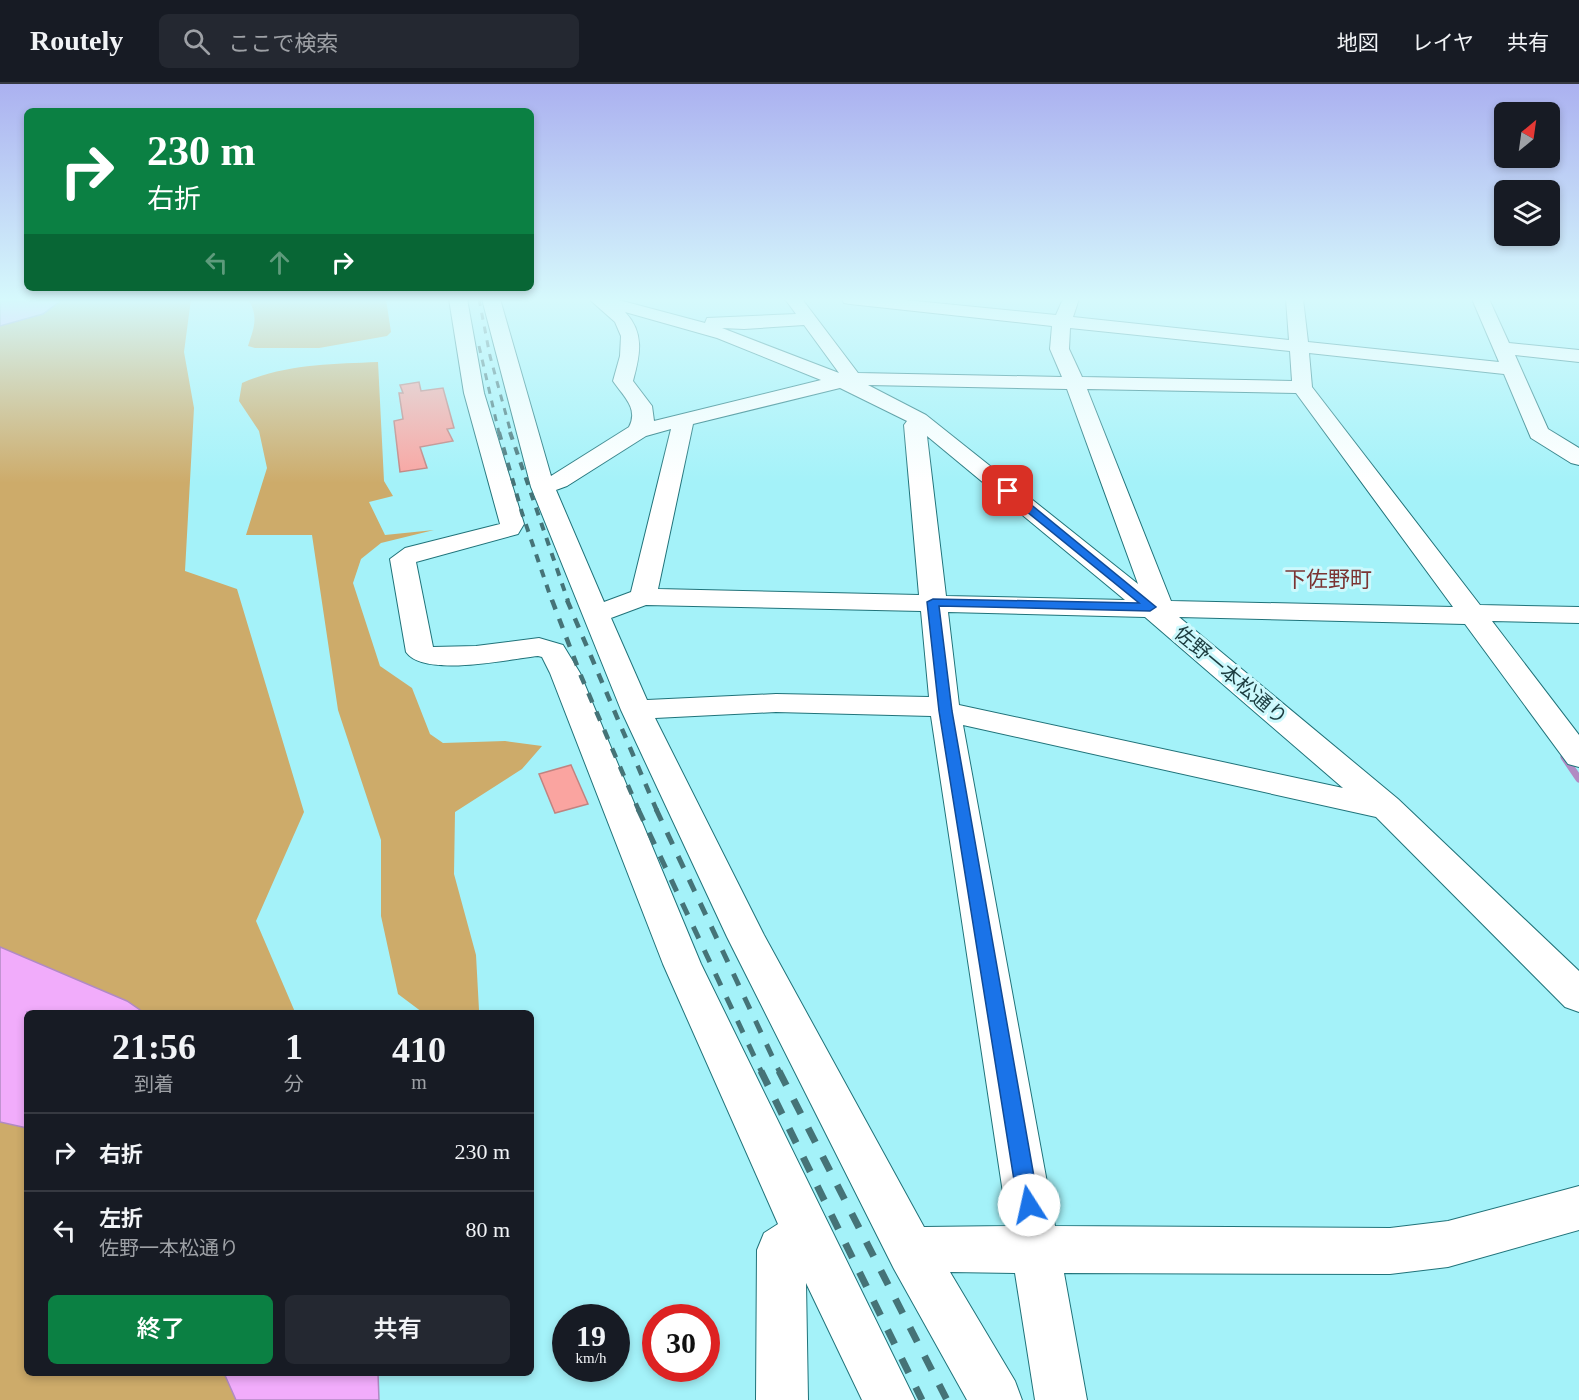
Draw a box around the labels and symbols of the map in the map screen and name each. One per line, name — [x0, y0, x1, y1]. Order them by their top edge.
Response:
north arrow — [1494, 102, 1560, 168]
pin — [982, 465, 1033, 516]
district label: 下佐野町 — [1284, 567, 1372, 592]
street label: 佐野一本松通り — [1170, 622, 1292, 728]
position arrow — [997, 1173, 1061, 1237]
speed limit sign: 30 — [642, 1304, 720, 1382]

